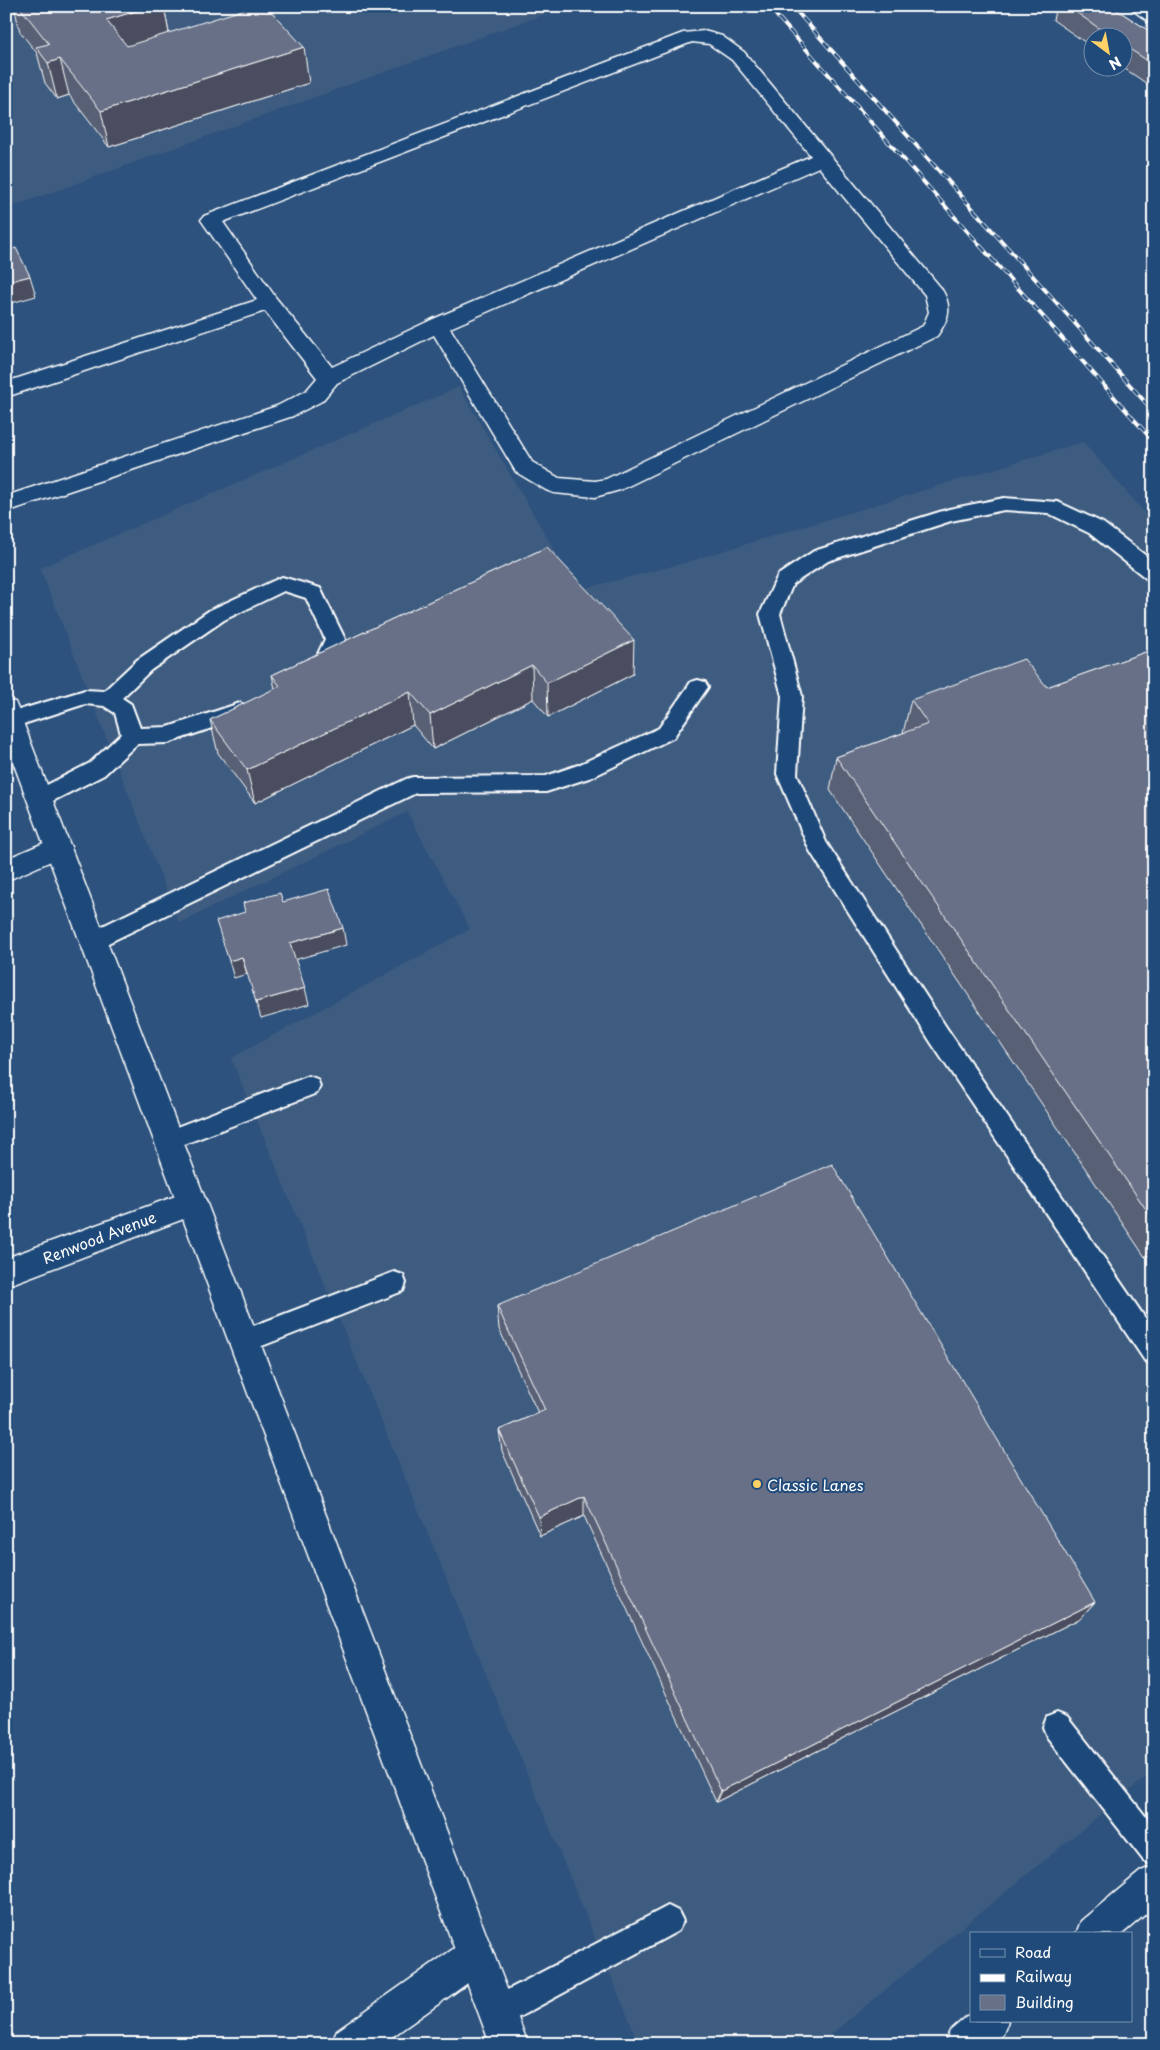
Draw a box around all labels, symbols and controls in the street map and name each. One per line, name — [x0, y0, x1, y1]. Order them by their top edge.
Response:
north arrow — [1082, 28, 1132, 78]
text: N — [1105, 52, 1125, 75]
street label: Renwood Avenue — [39, 1205, 159, 1269]
place label: Classic Lanes — [767, 1473, 864, 1496]
marker: Classic Lanes — [751, 1478, 763, 1490]
legend — [970, 1932, 1132, 2022]
text: Road — [1015, 1940, 1051, 1963]
text: Railway — [1015, 1964, 1072, 1987]
text: Building — [1015, 1990, 1074, 2013]

